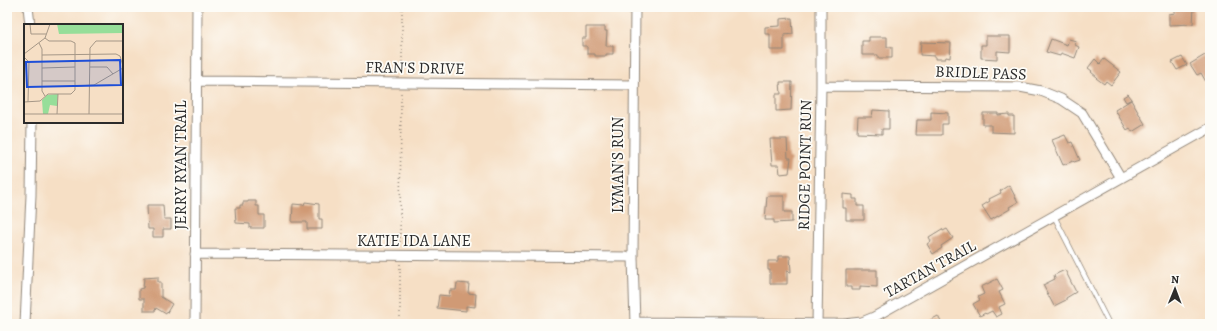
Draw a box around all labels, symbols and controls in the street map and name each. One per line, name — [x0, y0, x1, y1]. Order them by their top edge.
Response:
inset map — [24, 24, 123, 123]
street label: FRAN'S DRIVE — [365, 56, 465, 80]
street label: BRIDLE PASS — [935, 60, 1027, 86]
street label: JERRY RYAN TRAIL — [170, 99, 192, 230]
street label: RIDGE POINT RUN — [793, 99, 817, 231]
street label: LYMAN'S RUN — [607, 117, 629, 213]
street label: KATIE IDA LANE — [357, 230, 471, 252]
street label: TARTAN TRAIL — [880, 234, 981, 303]
north arrow — [1155, 269, 1195, 309]
text: N — [1171, 272, 1179, 287]

